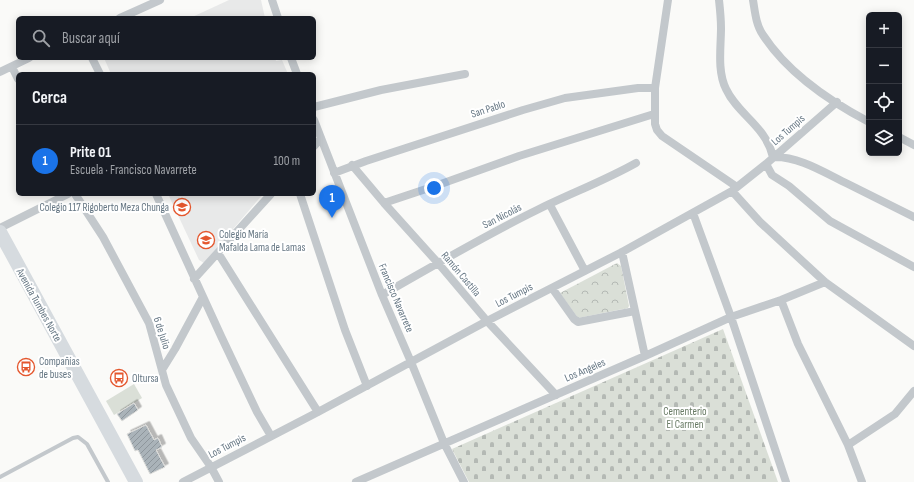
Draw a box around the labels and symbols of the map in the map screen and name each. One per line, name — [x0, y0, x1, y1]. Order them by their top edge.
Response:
street label: San Pablo — [469, 97, 507, 121]
street label: Los Tumpis — [769, 112, 807, 148]
your location — [424, 178, 444, 198]
pin: 1 — [319, 185, 345, 218]
school or university icon: Colegio 117 Rigoberto Meza Chunga — [172, 197, 192, 217]
place label: Colegio 117 Rigoberto Meza Chunga — [40, 201, 169, 214]
street label: San Nicolás — [480, 201, 524, 231]
place label: Colegio María Mafalda Lama de Lamas — [219, 228, 305, 254]
school or university icon: Colegio María Mafalda Lama de Lamas — [196, 230, 216, 250]
street label: Ramón Castilla — [439, 249, 483, 299]
street label: Francisco Navarrete — [376, 262, 416, 334]
street label: Avenida Tumbes Norte — [13, 265, 64, 344]
street label: Los Tumpis — [493, 280, 535, 310]
street label: 6 de Julio — [151, 315, 173, 351]
place label: Compañías de buses — [39, 355, 80, 381]
street label: Los Angeles — [563, 356, 607, 384]
bus stop icon: Compañías de buses — [16, 357, 36, 377]
bus stop icon: Oltursa — [109, 368, 129, 388]
place label: Oltursa — [132, 372, 159, 385]
park label: Cementerio El Carmen — [663, 405, 707, 431]
street label: Los Tumpis — [206, 431, 248, 461]

